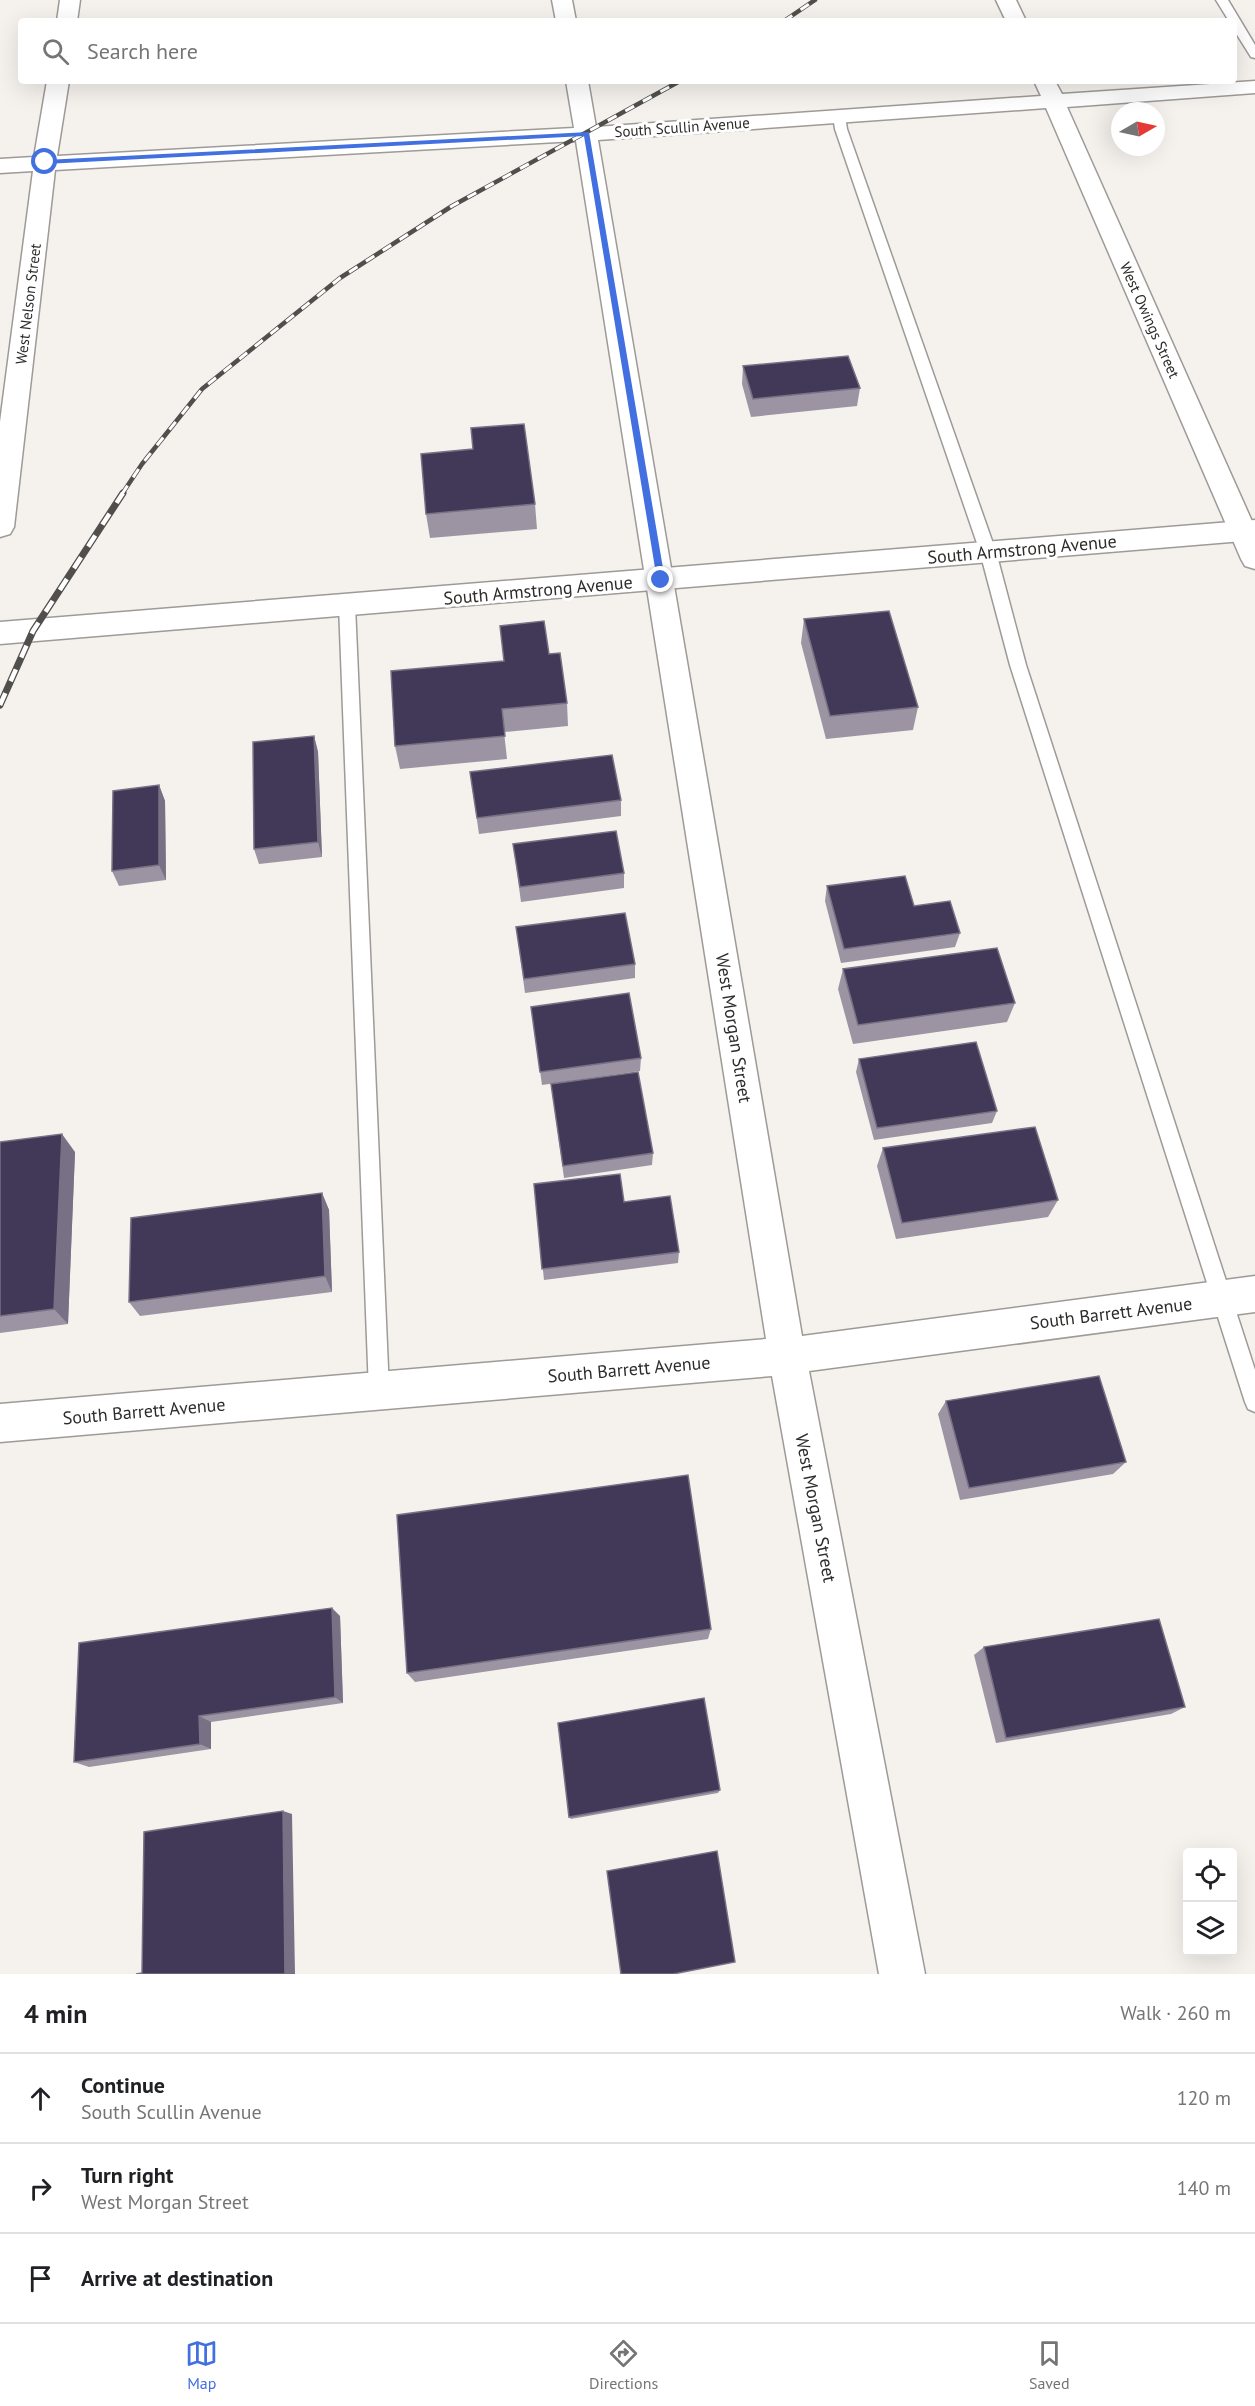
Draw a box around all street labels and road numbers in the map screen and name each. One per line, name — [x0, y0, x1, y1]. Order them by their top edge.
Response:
street label: South Scullin Avenue — [614, 113, 750, 141]
street label: West Nelson Street — [11, 242, 45, 366]
street label: West Owings Street — [1116, 259, 1184, 381]
street label: South Armstrong Avenue — [926, 529, 1118, 569]
street label: South Armstrong Avenue — [442, 570, 634, 610]
street label: West Morgan Street — [711, 952, 757, 1104]
street label: South Barrett Avenue — [1029, 1292, 1193, 1334]
street label: South Barrett Avenue — [547, 1350, 711, 1388]
street label: South Barrett Avenue — [62, 1392, 226, 1430]
street label: West Morgan Street — [790, 1432, 842, 1584]

